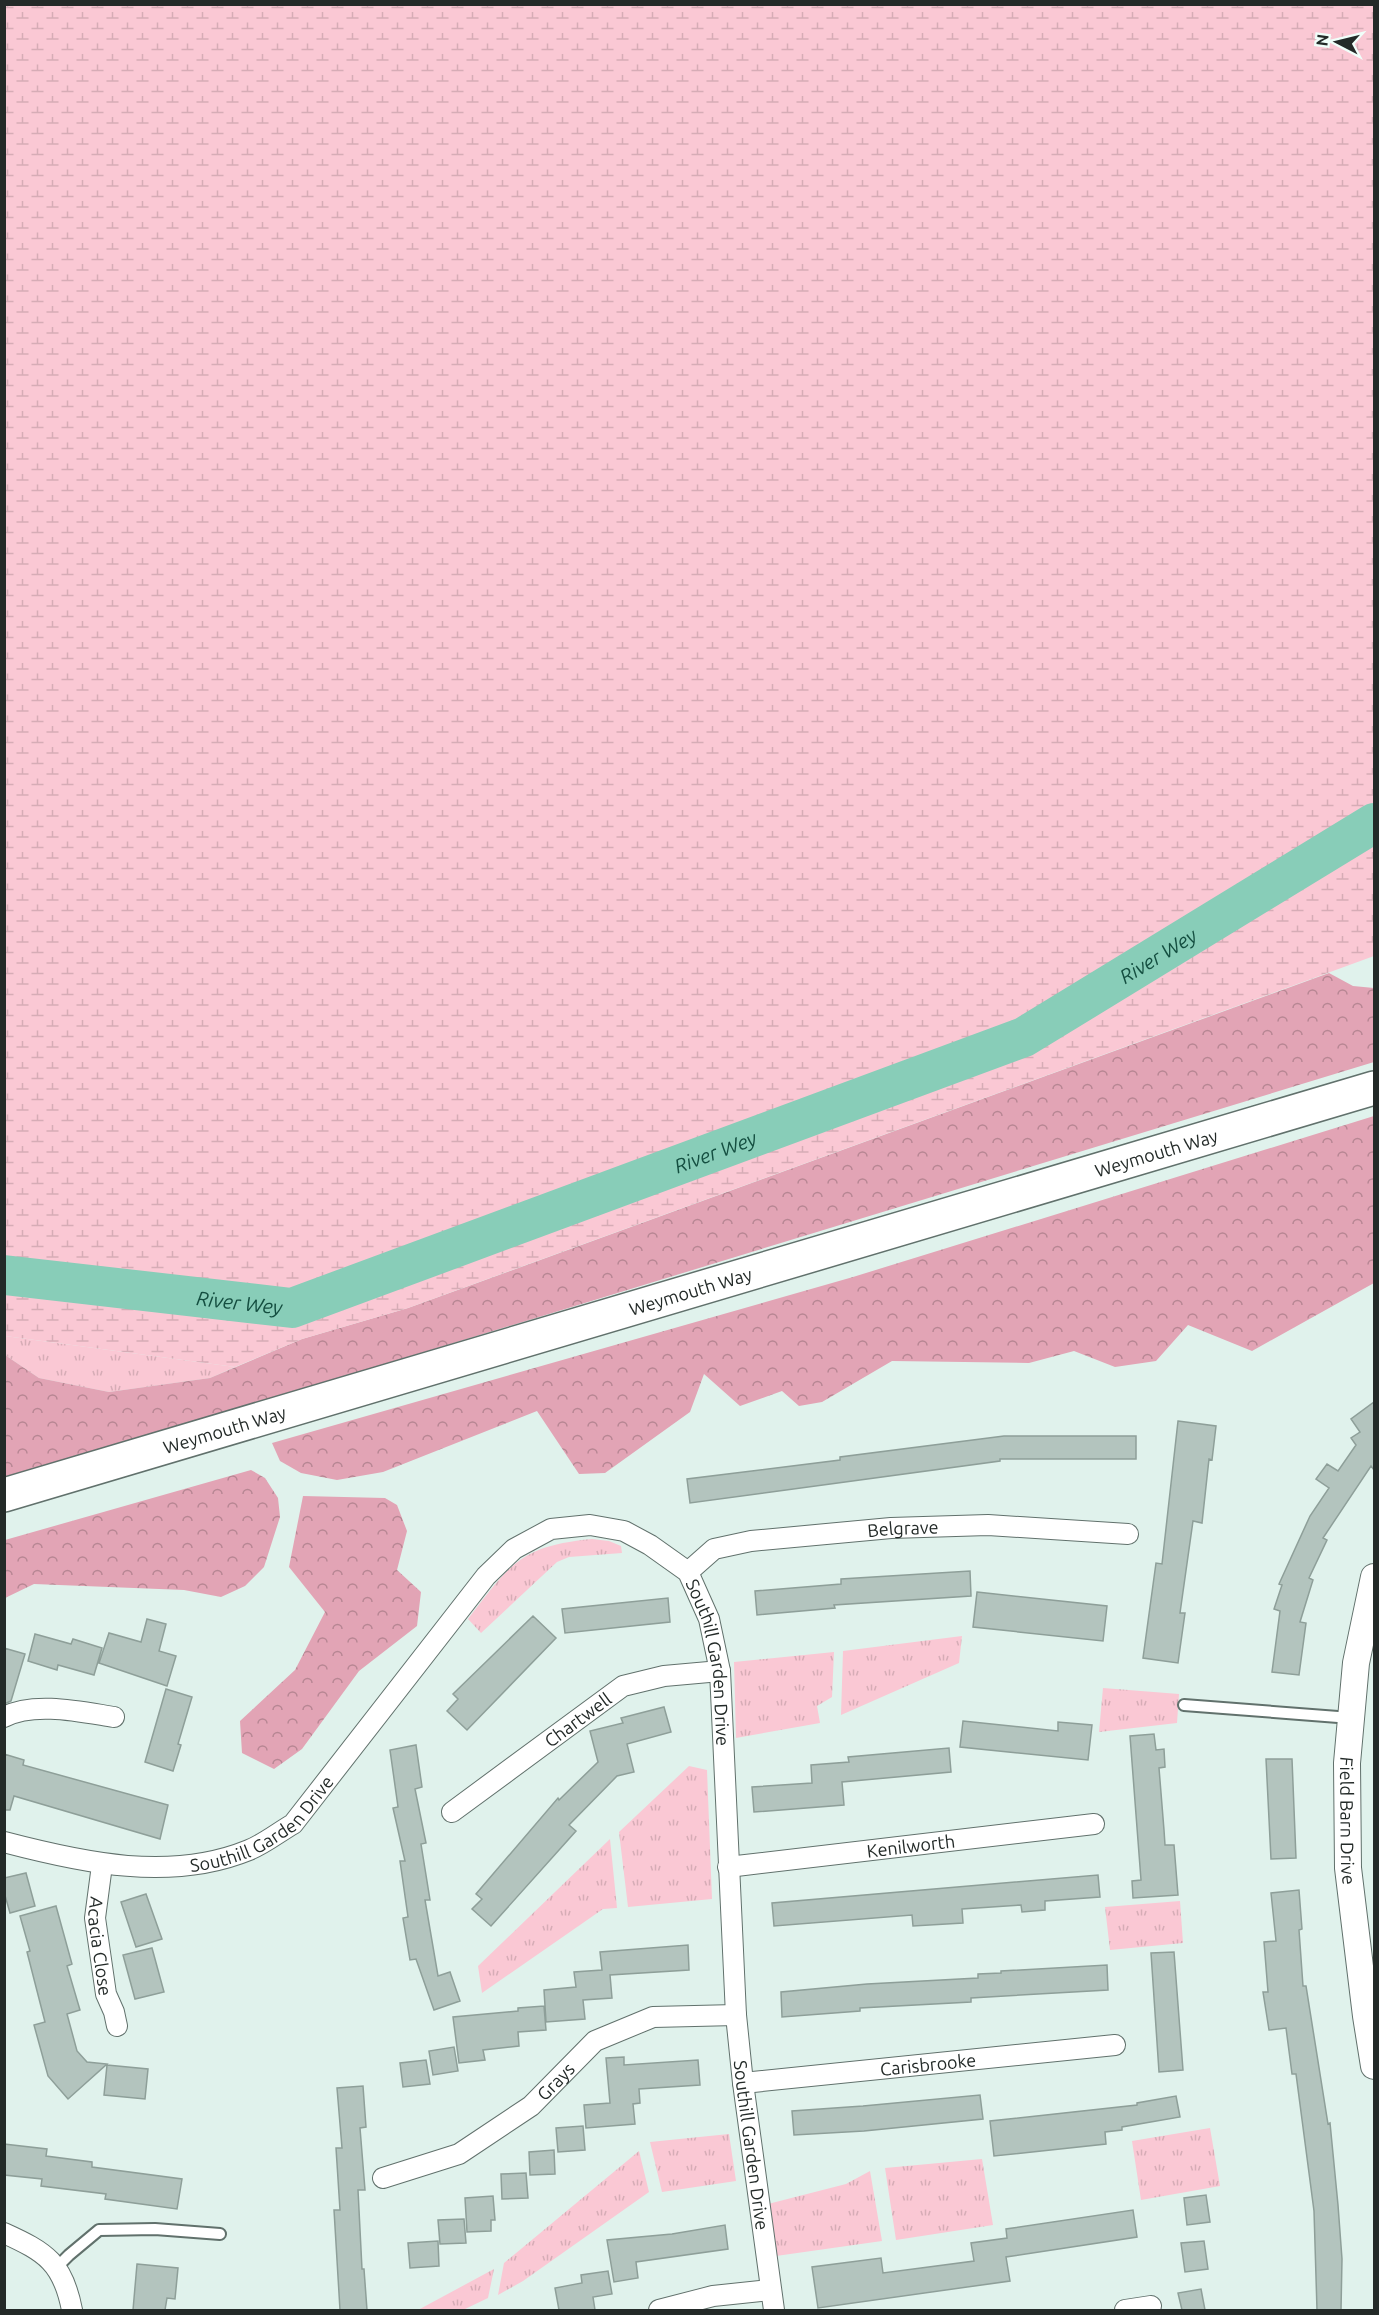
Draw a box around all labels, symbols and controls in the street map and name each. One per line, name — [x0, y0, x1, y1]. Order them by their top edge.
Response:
north arrow — [1307, 12, 1367, 72]
text: N — [1312, 33, 1332, 47]
water label: River Wey — [1115, 923, 1201, 988]
water label: River Wey — [671, 1125, 760, 1177]
street label: Weymouth Way — [1092, 1125, 1220, 1180]
street label: Weymouth Way — [627, 1263, 754, 1319]
water label: River Wey — [195, 1286, 284, 1318]
street label: Weymouth Way — [161, 1402, 289, 1457]
street label: Belgrave — [866, 1517, 939, 1540]
street label: Southill Garden Drive — [682, 1576, 733, 1746]
street label: Chartwell — [540, 1688, 615, 1751]
street label: Field Barn Drive — [1337, 1756, 1360, 1886]
street label: Southill Garden Drive — [189, 1772, 337, 1875]
street label: Kenilworth — [866, 1830, 956, 1861]
street label: Acacia Close — [85, 1896, 116, 1997]
street label: Carisbrooke — [879, 2049, 977, 2079]
street label: Grays — [533, 2058, 578, 2104]
street label: Southill Garden Drive — [731, 2059, 773, 2231]

